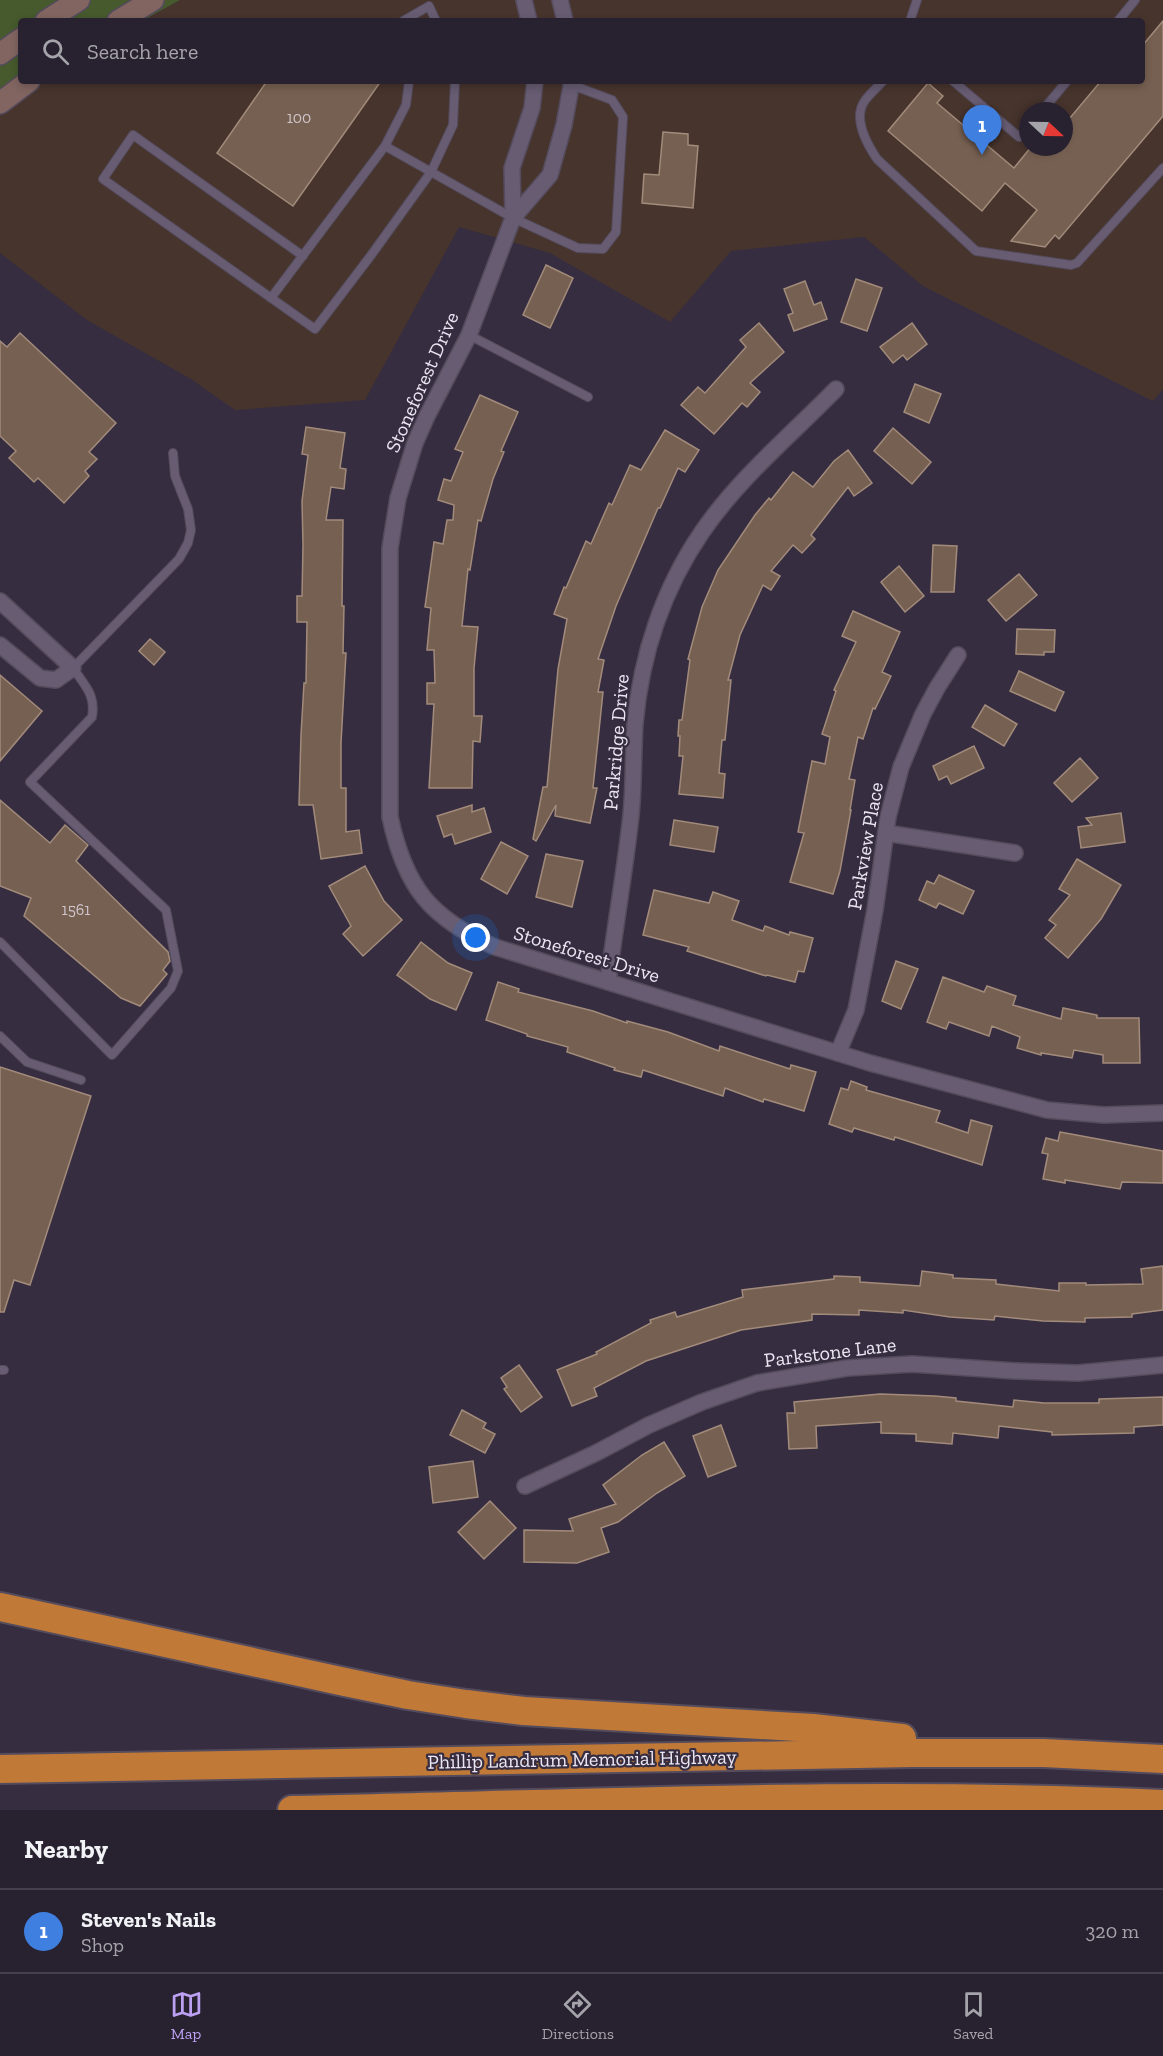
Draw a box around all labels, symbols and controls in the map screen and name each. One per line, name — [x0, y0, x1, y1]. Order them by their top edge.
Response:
search box — [18, 18, 1145, 84]
icon: search — [39, 35, 72, 68]
text: Search here — [87, 38, 198, 65]
north arrow — [1019, 102, 1073, 156]
pin: 1 — [962, 106, 1002, 155]
house number: 100 — [287, 108, 311, 127]
street label: Stoneforest Drive — [380, 308, 464, 456]
street label: Parkridge Drive — [598, 673, 634, 811]
street label: Parkview Place — [842, 780, 888, 912]
house number: 1561 — [61, 900, 91, 919]
street label: Stoneforest Drive — [511, 920, 663, 988]
your location — [461, 923, 490, 952]
street label: Parkstone Lane — [763, 1332, 897, 1372]
street label: Phillip Landrum Memorial Highway — [427, 1744, 738, 1774]
text: Nearby — [24, 1833, 108, 1865]
text: Steven's Nails — [81, 1906, 216, 1933]
text: 1 — [39, 1919, 48, 1943]
text: 320 m — [1086, 1919, 1139, 1943]
text: Shop — [81, 1933, 124, 1957]
tab: Map — [170, 1988, 203, 2043]
tab: Directions — [542, 1988, 614, 2043]
tab: Saved — [953, 1988, 993, 2043]

